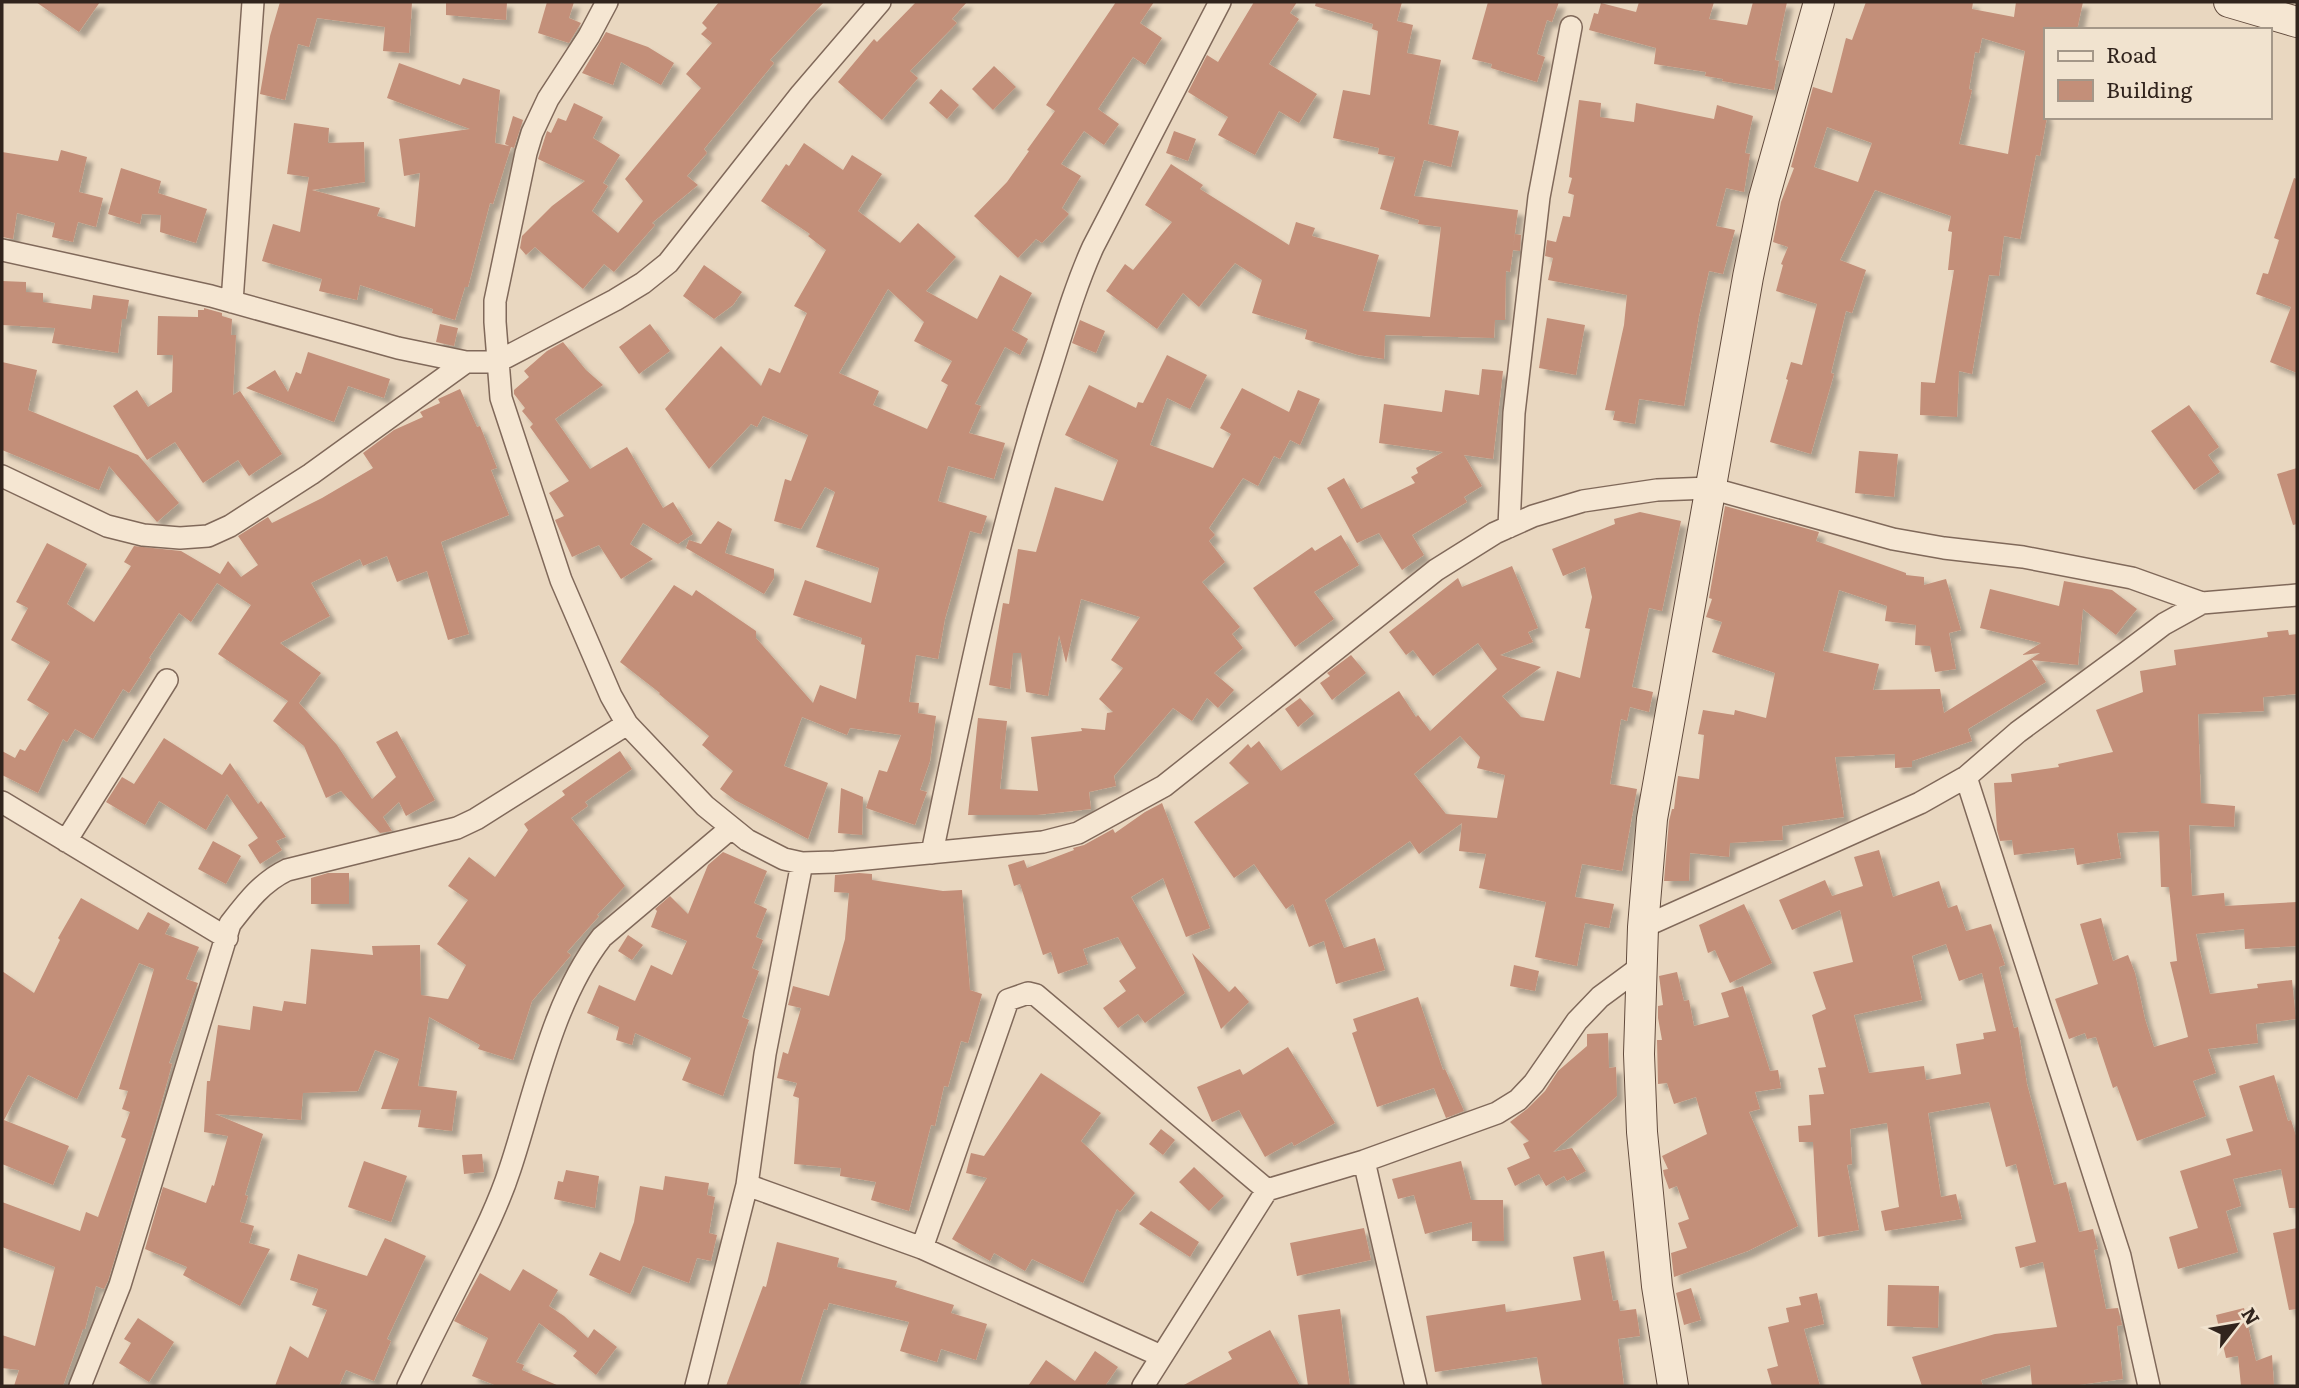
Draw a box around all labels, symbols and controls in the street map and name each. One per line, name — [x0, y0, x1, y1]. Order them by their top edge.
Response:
legend — [2044, 28, 2271, 119]
text: Road — [2106, 38, 2157, 69]
text: Building — [2106, 73, 2193, 104]
north arrow — [2201, 1290, 2271, 1360]
text: N — [2235, 1302, 2268, 1330]

